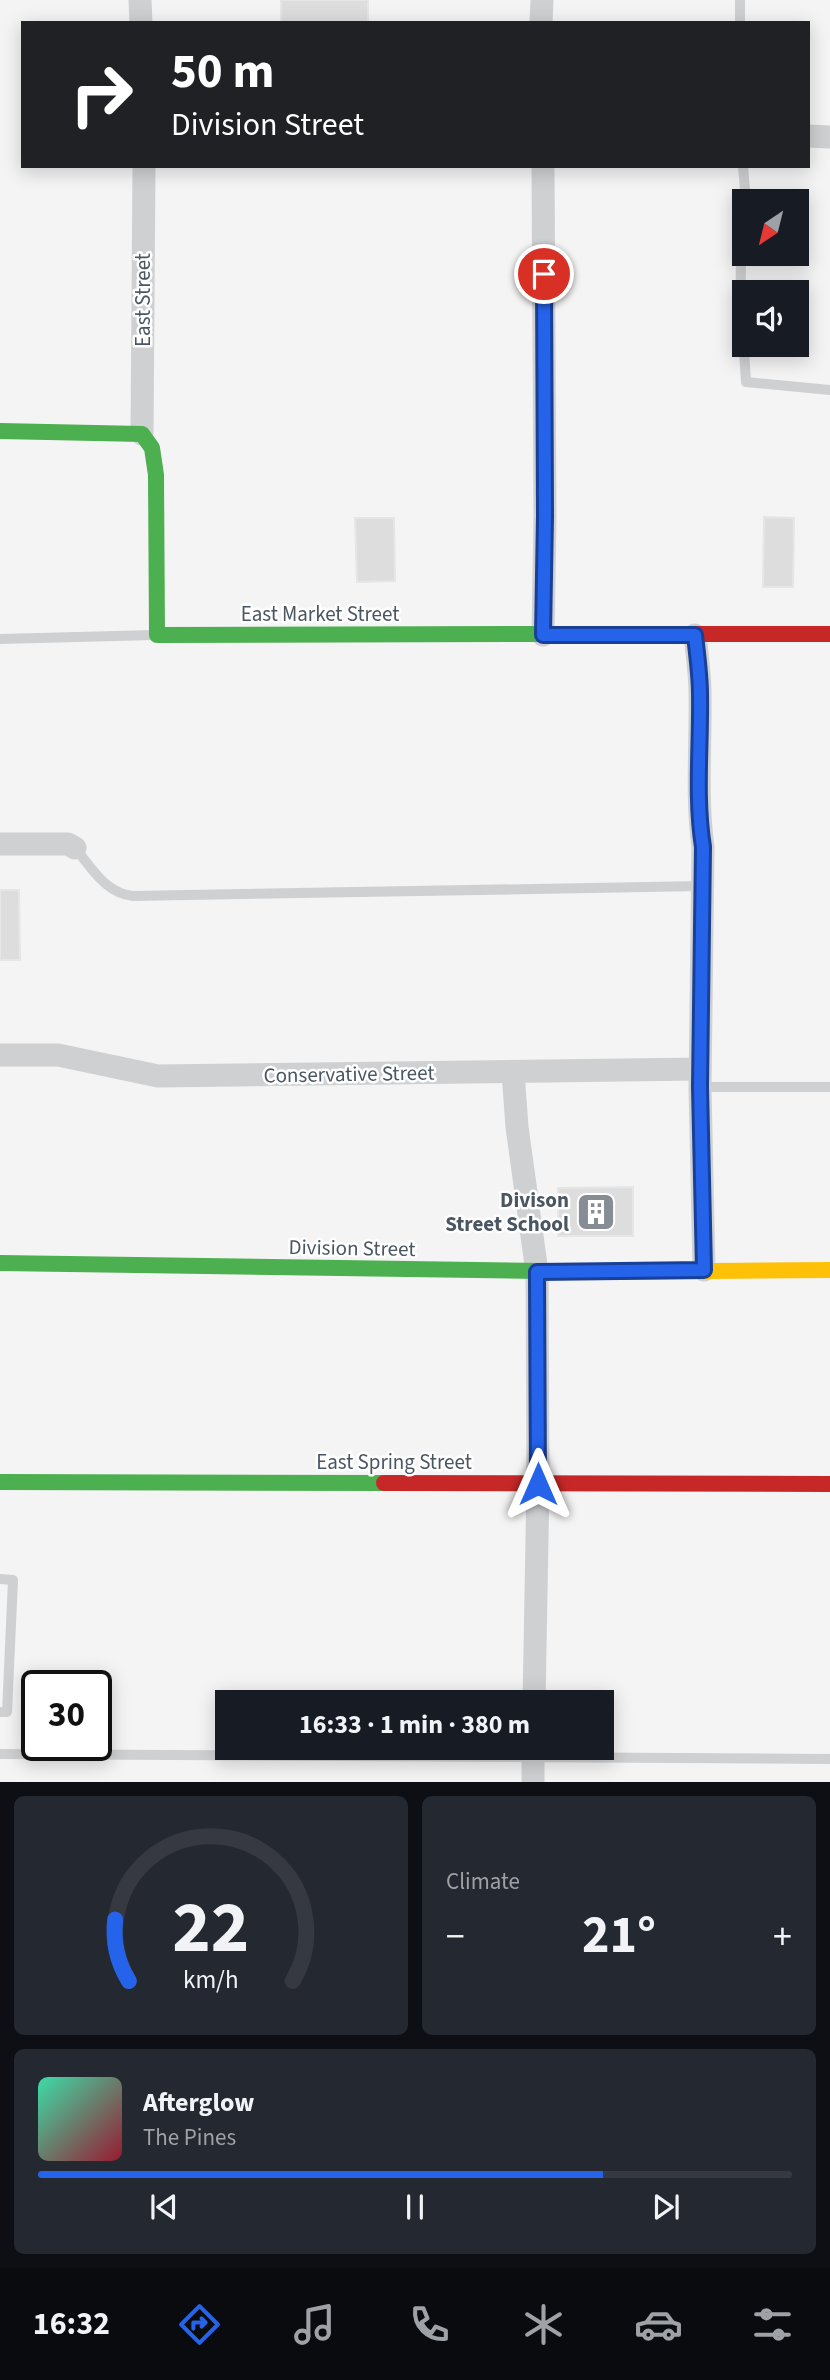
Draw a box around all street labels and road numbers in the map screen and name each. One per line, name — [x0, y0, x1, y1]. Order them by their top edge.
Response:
street label: East Street — [128, 253, 158, 347]
street label: East Market Street — [241, 599, 399, 629]
street label: Conservative Street — [263, 1058, 435, 1090]
street label: Division Street — [288, 1232, 416, 1264]
street label: East Spring Street — [316, 1447, 472, 1477]

